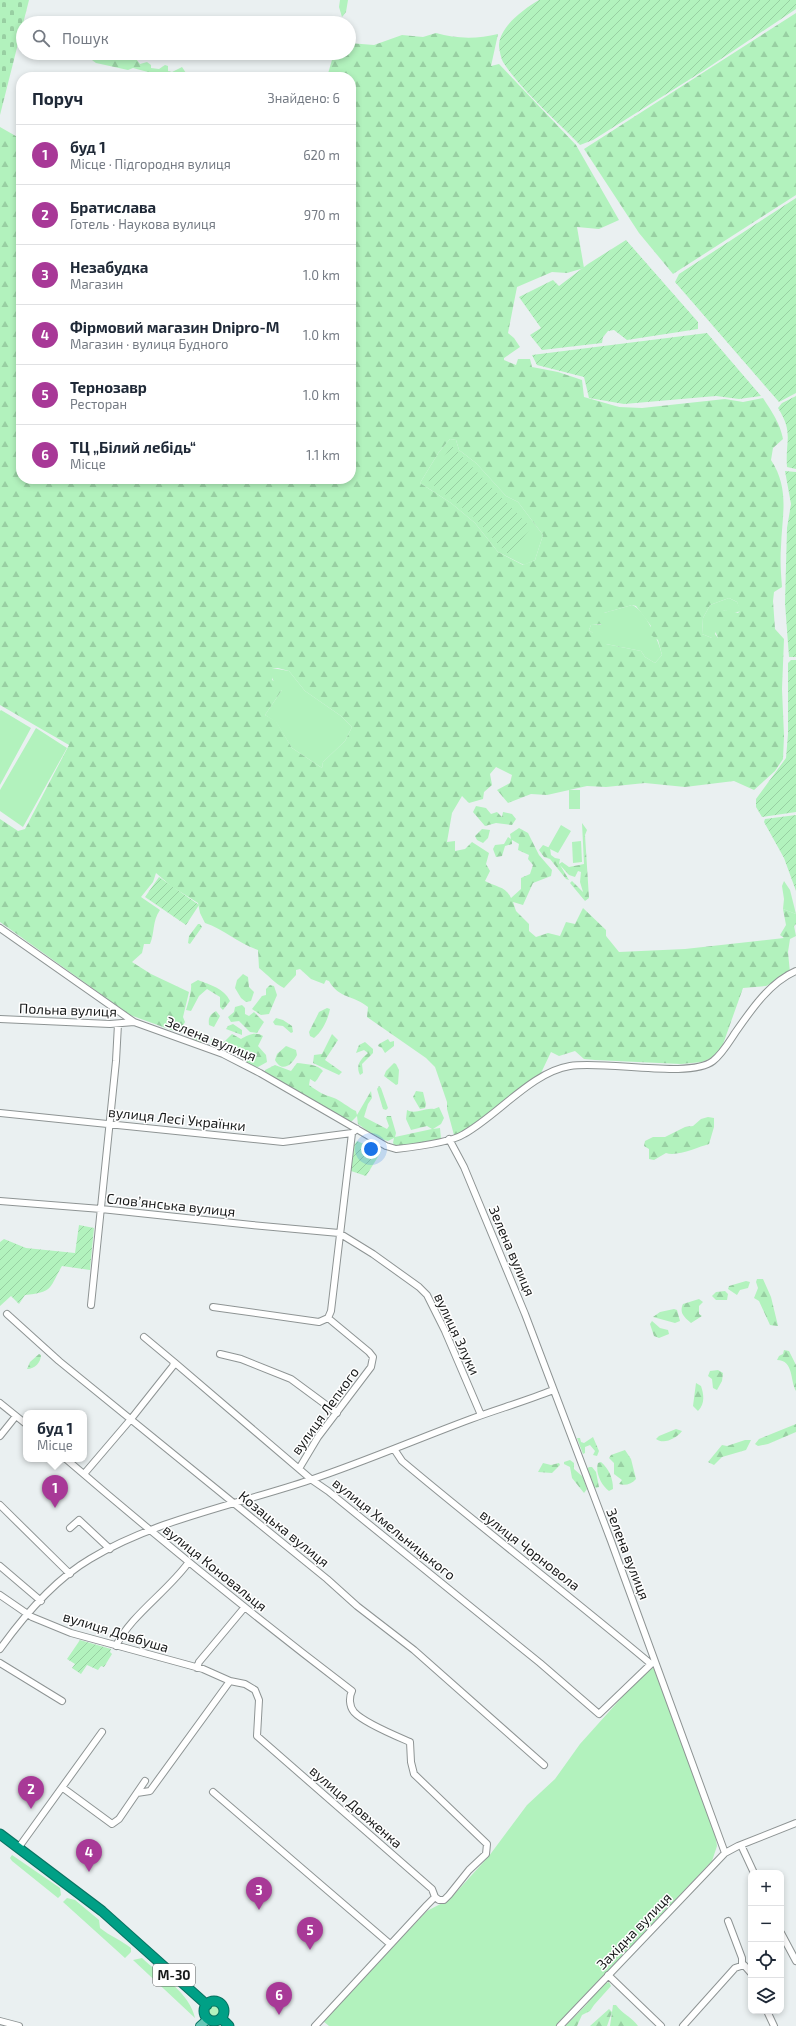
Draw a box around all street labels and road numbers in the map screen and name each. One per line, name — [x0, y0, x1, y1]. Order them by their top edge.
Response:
street label: Польна вулиця — [19, 999, 117, 1020]
street label: Зелена вулиця — [163, 1013, 259, 1064]
street label: вулиця Лесі Українки — [107, 1103, 247, 1134]
street label: Словʼянська вулиця — [106, 1189, 236, 1220]
street label: Зелена вулиця — [486, 1203, 539, 1298]
street label: вулиця Злуки — [431, 1290, 484, 1377]
street label: вулиця Лепкого — [287, 1364, 362, 1458]
street label: вулиця Хмельницького — [329, 1474, 459, 1583]
street label: Козацька вулиця — [236, 1487, 333, 1570]
street label: вулиця Чорновола — [477, 1505, 584, 1594]
street label: Зелена вулиця — [603, 1506, 654, 1602]
street label: вулиця Коновальця — [160, 1521, 271, 1615]
street label: вулиця Довбуша — [61, 1607, 171, 1656]
street label: вулиця Довженка — [307, 1762, 406, 1851]
street label: Західна вулиця — [593, 1889, 675, 1973]
road number: М-30 — [153, 1964, 195, 1986]

